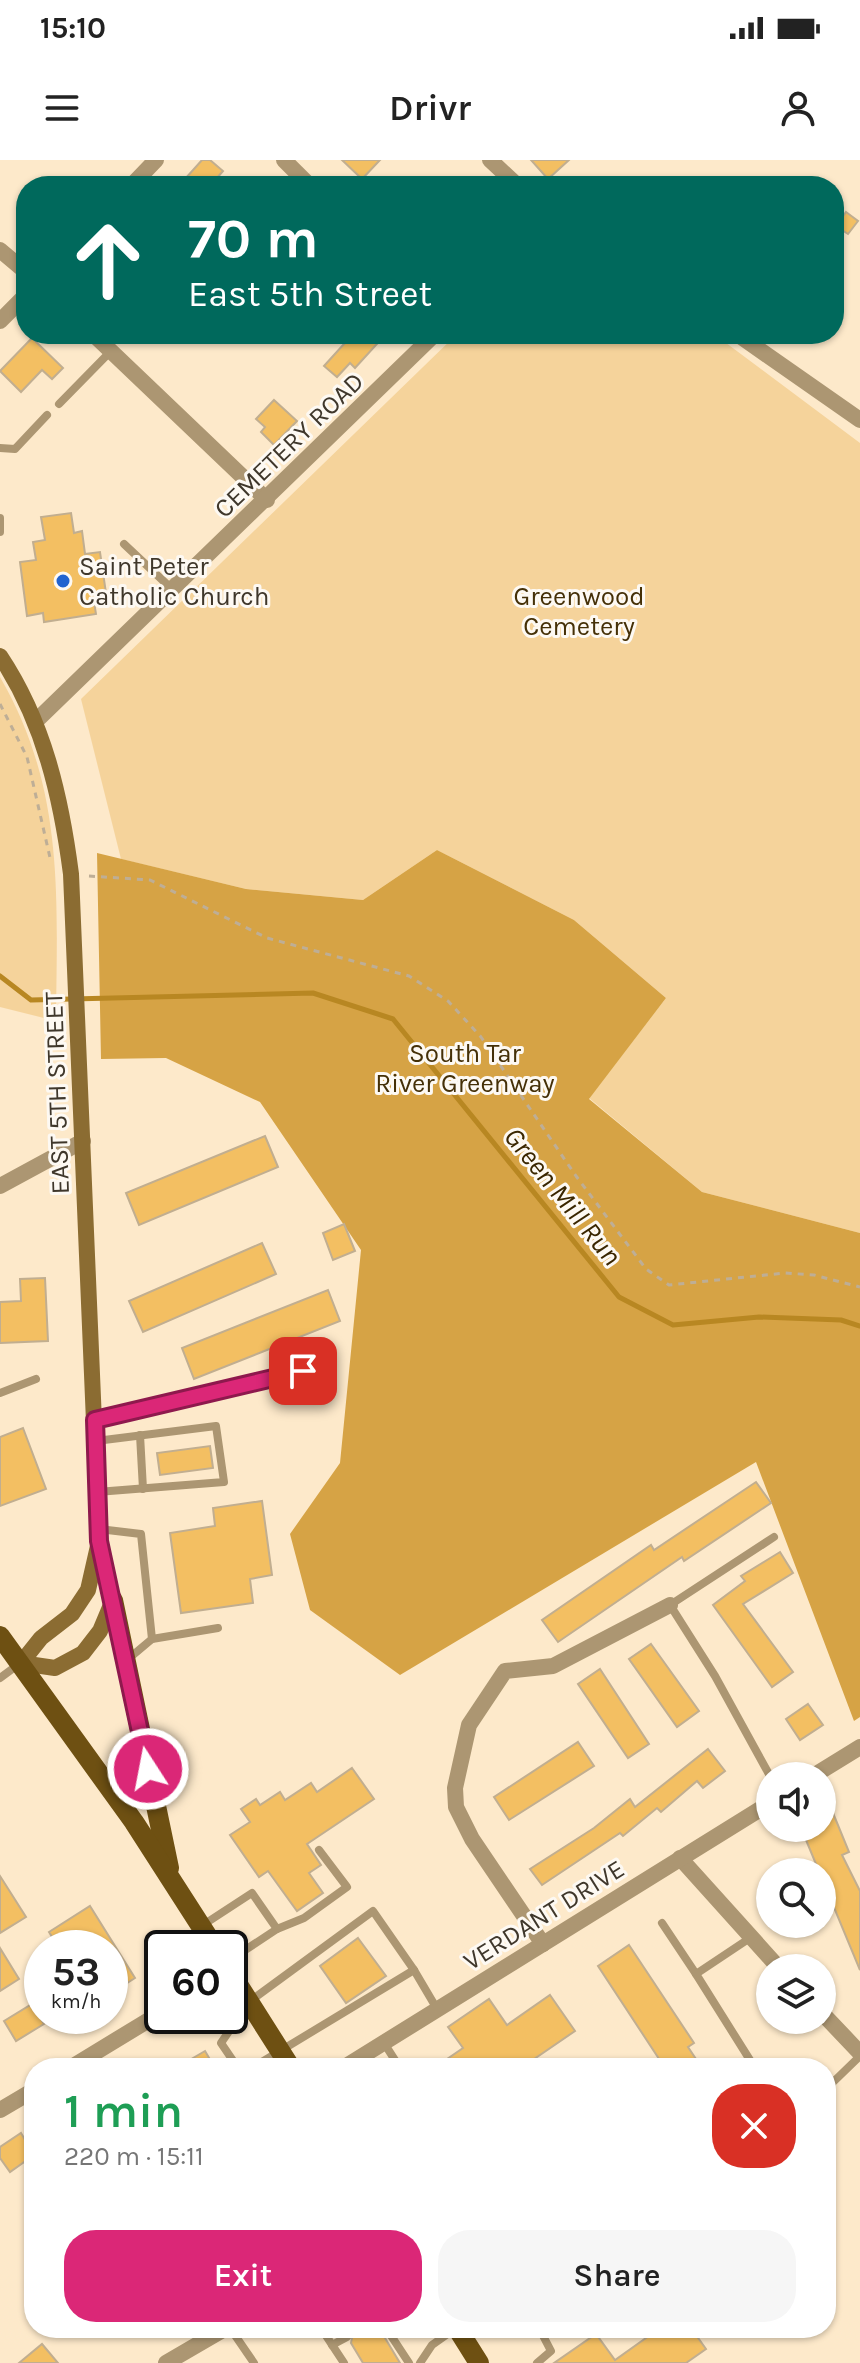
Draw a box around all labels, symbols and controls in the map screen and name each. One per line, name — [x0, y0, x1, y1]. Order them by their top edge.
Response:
text: 15:10 — [40, 10, 106, 46]
icon: menu — [40, 86, 84, 130]
icon: person — [776, 86, 820, 130]
text: Drivr — [389, 87, 471, 129]
text: 70 m — [188, 206, 319, 271]
icon: ahead — [56, 208, 160, 312]
text: East 5th Street — [188, 273, 432, 315]
street label: CEMETERY ROAD — [208, 366, 370, 524]
place label: Saint Peter Catholic Church — [79, 551, 269, 612]
marker: Saint Peter Catholic Church — [54, 572, 72, 590]
park label: Greenwood Cemetery — [513, 581, 645, 642]
street label: EAST 5TH STREET — [38, 991, 76, 1195]
park label: South Tar River Greenway — [375, 1038, 555, 1099]
water label: Green Mill Run — [497, 1120, 629, 1272]
pin — [269, 1337, 337, 1405]
icon: arrive — [281, 1349, 325, 1393]
position arrow — [106, 1727, 190, 1811]
map controls — [756, 1762, 836, 2034]
button: sound — [756, 1762, 836, 1842]
street label: VERDANT DRIVE — [458, 1853, 630, 1977]
button: search — [756, 1858, 836, 1938]
speed limit sign: 60 — [144, 1930, 248, 2034]
text: 53 — [52, 1948, 100, 1995]
button: layers — [756, 1954, 836, 2034]
text: km/h — [51, 1990, 101, 2013]
text: 1 min — [64, 2083, 183, 2139]
button: close — [712, 2084, 796, 2168]
text: 220 m · 15:11 — [64, 2141, 204, 2172]
button: Exit — [64, 2230, 422, 2322]
button: Share — [438, 2230, 796, 2322]

